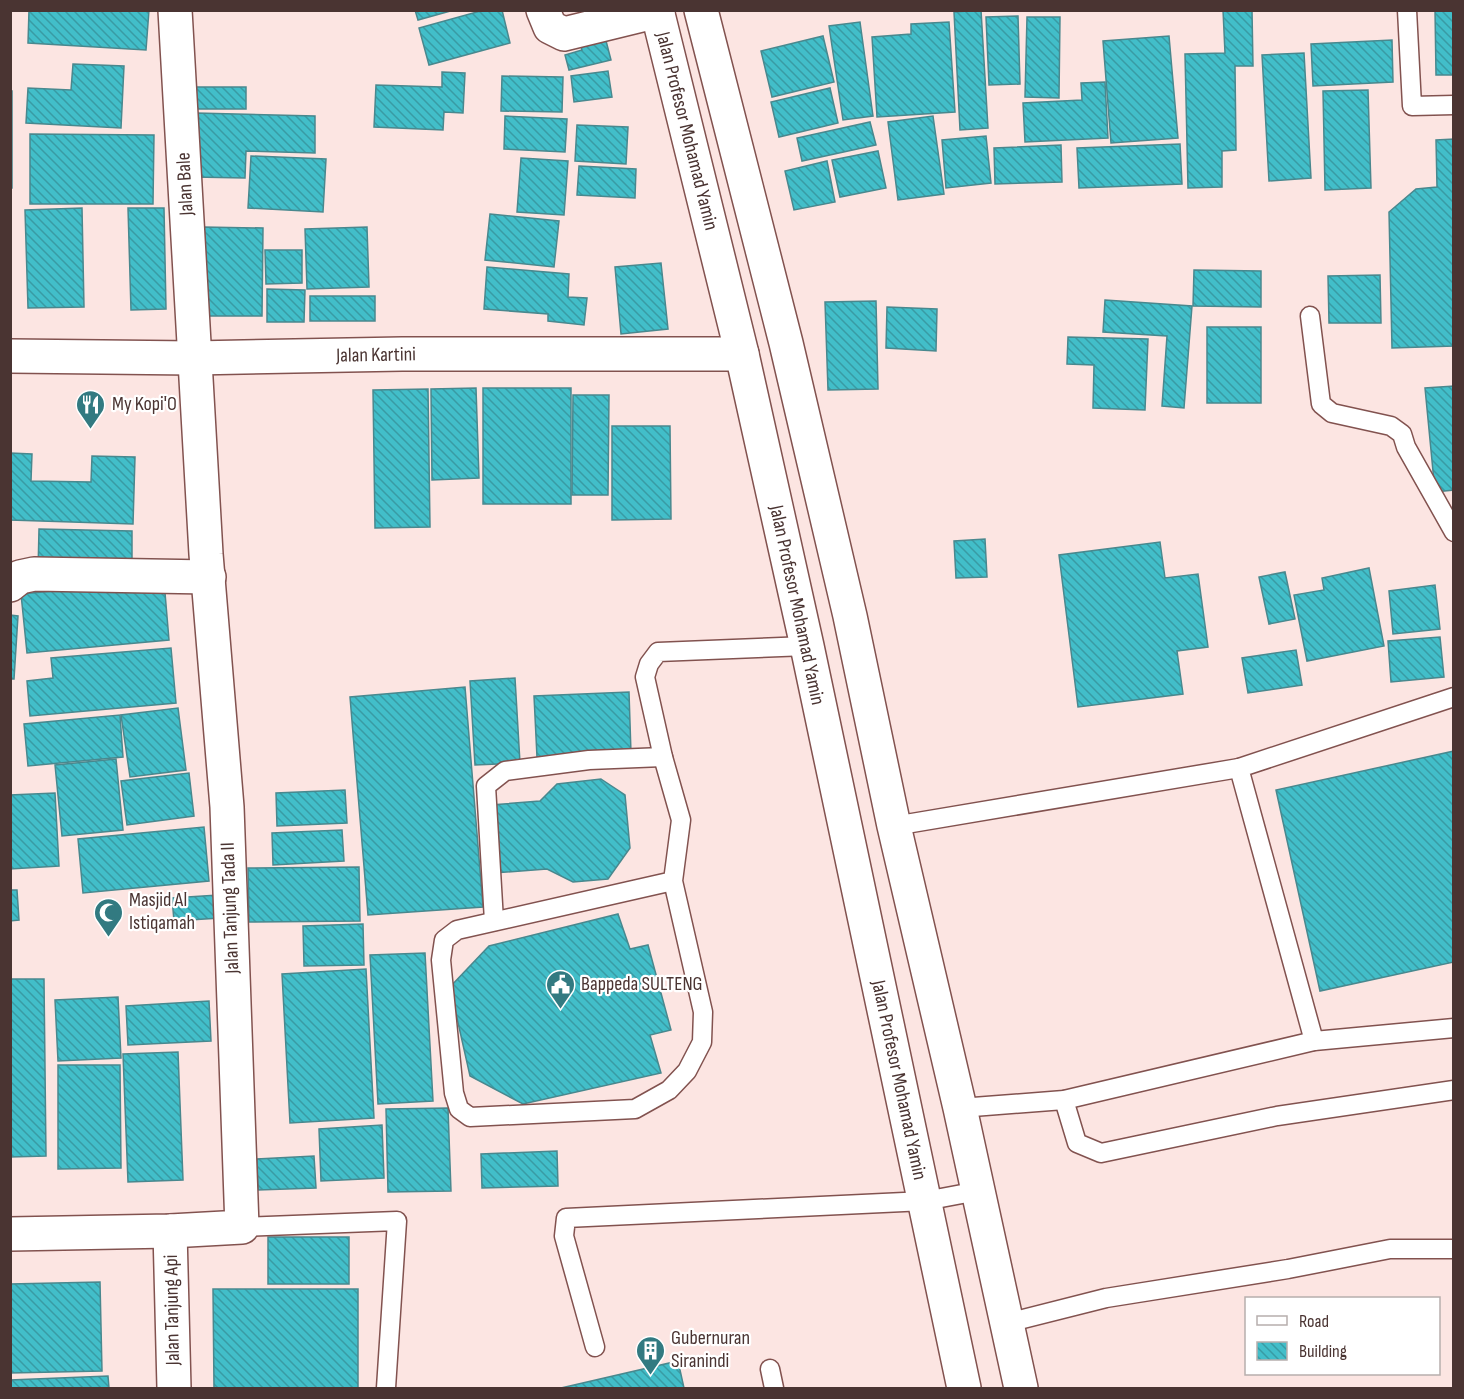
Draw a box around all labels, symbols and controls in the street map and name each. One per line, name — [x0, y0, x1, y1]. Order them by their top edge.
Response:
street label: Jalan Profesor Mohamad Yamin — [650, 28, 723, 233]
street label: Jalan Bale — [171, 152, 199, 217]
street label: Jalan Kartini — [335, 342, 416, 368]
restaurant icon: My Kopi'O — [75, 388, 107, 430]
place label: My Kopi'O — [112, 392, 177, 416]
street label: Jalan Profesor Mohamad Yamin — [764, 502, 830, 707]
street label: Jalan Tanjung Tada II — [216, 842, 244, 975]
place label: Masjid Al Istiqamah — [129, 888, 195, 935]
mosque icon: Masjid Al Istiqamah — [92, 896, 124, 938]
public building icon: Bappeda SULTENG — [544, 968, 576, 1010]
place label: Bappeda SULTENG — [581, 972, 703, 996]
street label: Jalan Profesor Mohamad Yamin — [866, 977, 932, 1182]
street label: Jalan Tanjung Api — [159, 1254, 185, 1367]
legend — [1245, 1297, 1440, 1375]
text: Road — [1299, 1311, 1329, 1332]
place label: Gubernuran Siranindi — [671, 1326, 750, 1373]
building icon: Gubernuran Siranindi — [634, 1334, 666, 1376]
text: Building — [1299, 1341, 1347, 1362]

